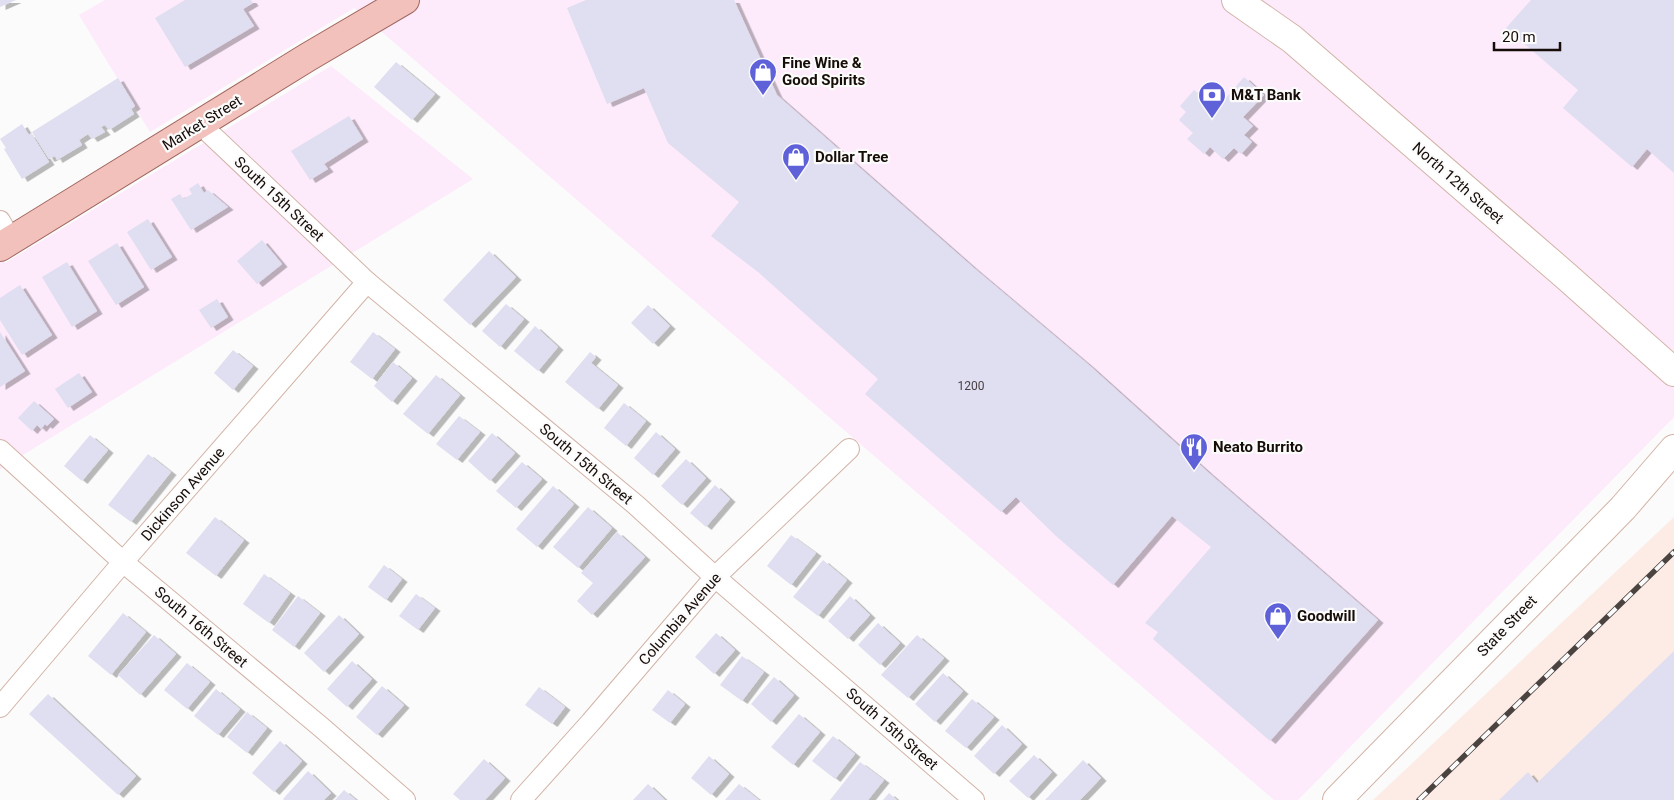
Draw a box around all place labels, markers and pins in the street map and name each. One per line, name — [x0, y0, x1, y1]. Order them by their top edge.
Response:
place label: Fine Wine & Good Spirits — [782, 54, 866, 89]
shop icon: Fine Wine & Good Spirits — [748, 57, 778, 96]
bank icon: M&T Bank — [1197, 80, 1227, 119]
place label: M&T Bank — [1231, 86, 1302, 104]
shop icon: Dollar Tree — [781, 142, 811, 181]
place label: Dollar Tree — [815, 148, 888, 166]
restaurant icon: Neato Burrito — [1179, 432, 1209, 471]
place label: Neato Burrito — [1213, 438, 1303, 456]
shop icon: Goodwill — [1263, 601, 1293, 640]
place label: Goodwill — [1297, 607, 1356, 625]

